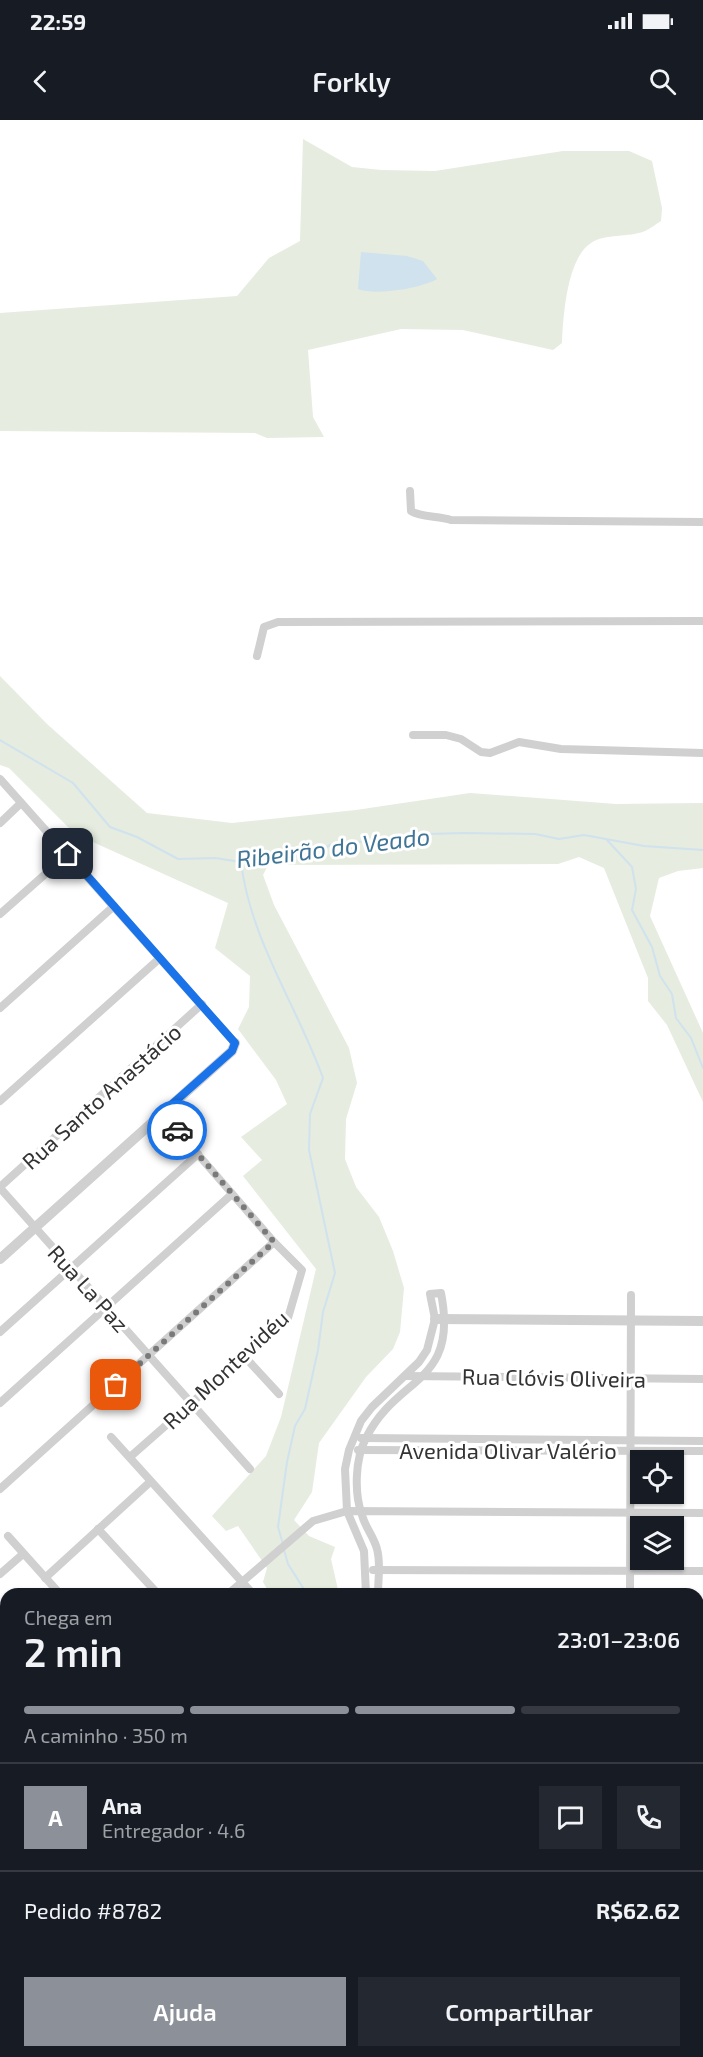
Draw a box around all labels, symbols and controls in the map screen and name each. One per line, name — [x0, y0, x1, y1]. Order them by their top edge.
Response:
text: 22:59 — [30, 8, 86, 34]
icon: back — [24, 65, 57, 98]
text: Forkly — [312, 65, 391, 97]
icon: search — [646, 65, 679, 98]
water label: Ribeirão do Veado — [235, 821, 431, 873]
pin — [42, 828, 93, 879]
icon: home — [51, 837, 84, 870]
street label: Rua Santo Anastácio — [16, 1018, 186, 1174]
courier — [147, 1100, 207, 1160]
icon: car — [161, 1114, 194, 1147]
street label: Rua La Paz — [43, 1239, 135, 1337]
street label: Rua Montevidéu — [157, 1304, 293, 1434]
pin — [90, 1359, 141, 1410]
street label: Rua Clóvis Oliveira — [462, 1362, 646, 1392]
icon: bag — [99, 1368, 132, 1401]
street label: Avenida Olivar Valério — [399, 1437, 617, 1463]
map controls — [630, 1450, 684, 1570]
button: locate — [630, 1450, 684, 1504]
button: layers — [630, 1516, 684, 1570]
text: Chega em — [24, 1605, 113, 1629]
text: 23:01–23:06 — [557, 1626, 680, 1652]
text: 2 min — [24, 1628, 123, 1675]
text: A caminho · 350 m — [24, 1723, 188, 1747]
button: chat — [539, 1786, 602, 1849]
button: phone — [617, 1786, 680, 1849]
text: Ana — [102, 1792, 142, 1818]
text: A — [48, 1804, 63, 1830]
text: Entregador · 4.6 — [102, 1818, 245, 1842]
text: Pedido #8782 — [24, 1897, 162, 1923]
text: R$62.62 — [596, 1897, 680, 1923]
button: Ajuda — [24, 1977, 346, 2046]
button: Compartilhar — [358, 1977, 680, 2046]

